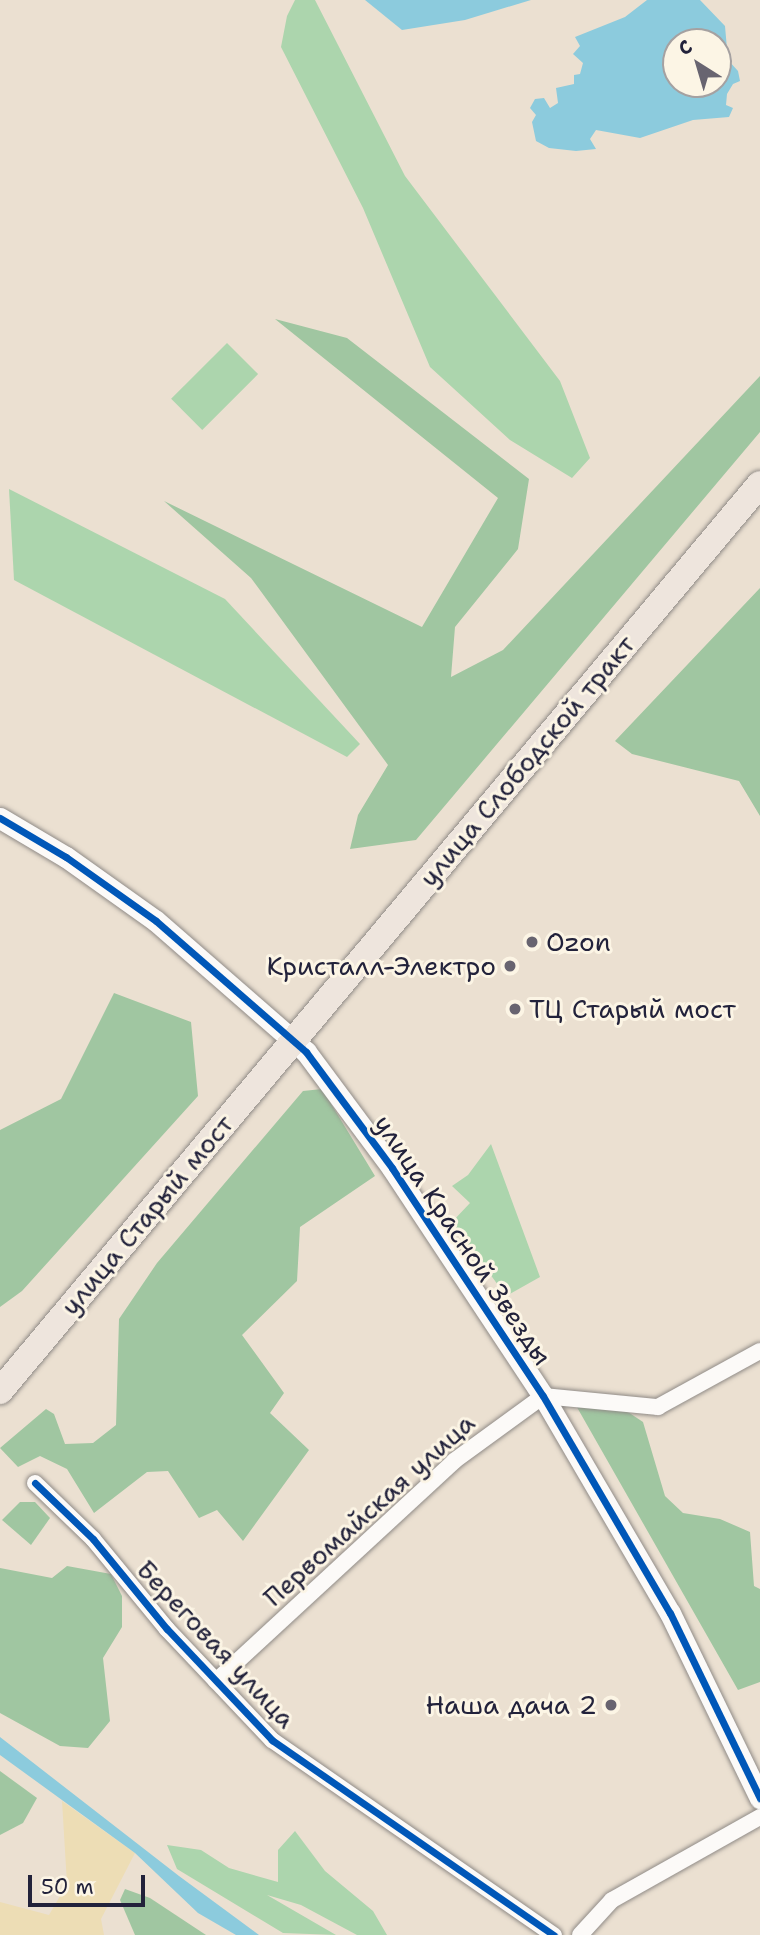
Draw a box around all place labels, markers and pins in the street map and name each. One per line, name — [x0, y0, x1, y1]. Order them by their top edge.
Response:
place label: Ozon — [546, 926, 611, 958]
marker: Ozon — [524, 934, 540, 950]
place label: Кристалл-Электро — [267, 950, 496, 982]
marker: Кристалл-Электро — [502, 958, 518, 974]
place label: ТЦ Старый мост — [529, 993, 736, 1025]
marker: ТЦ Старый мост — [507, 1001, 523, 1017]
place label: Наша дача 2 — [425, 1689, 597, 1721]
marker: Наша дача 2 — [603, 1697, 619, 1713]

